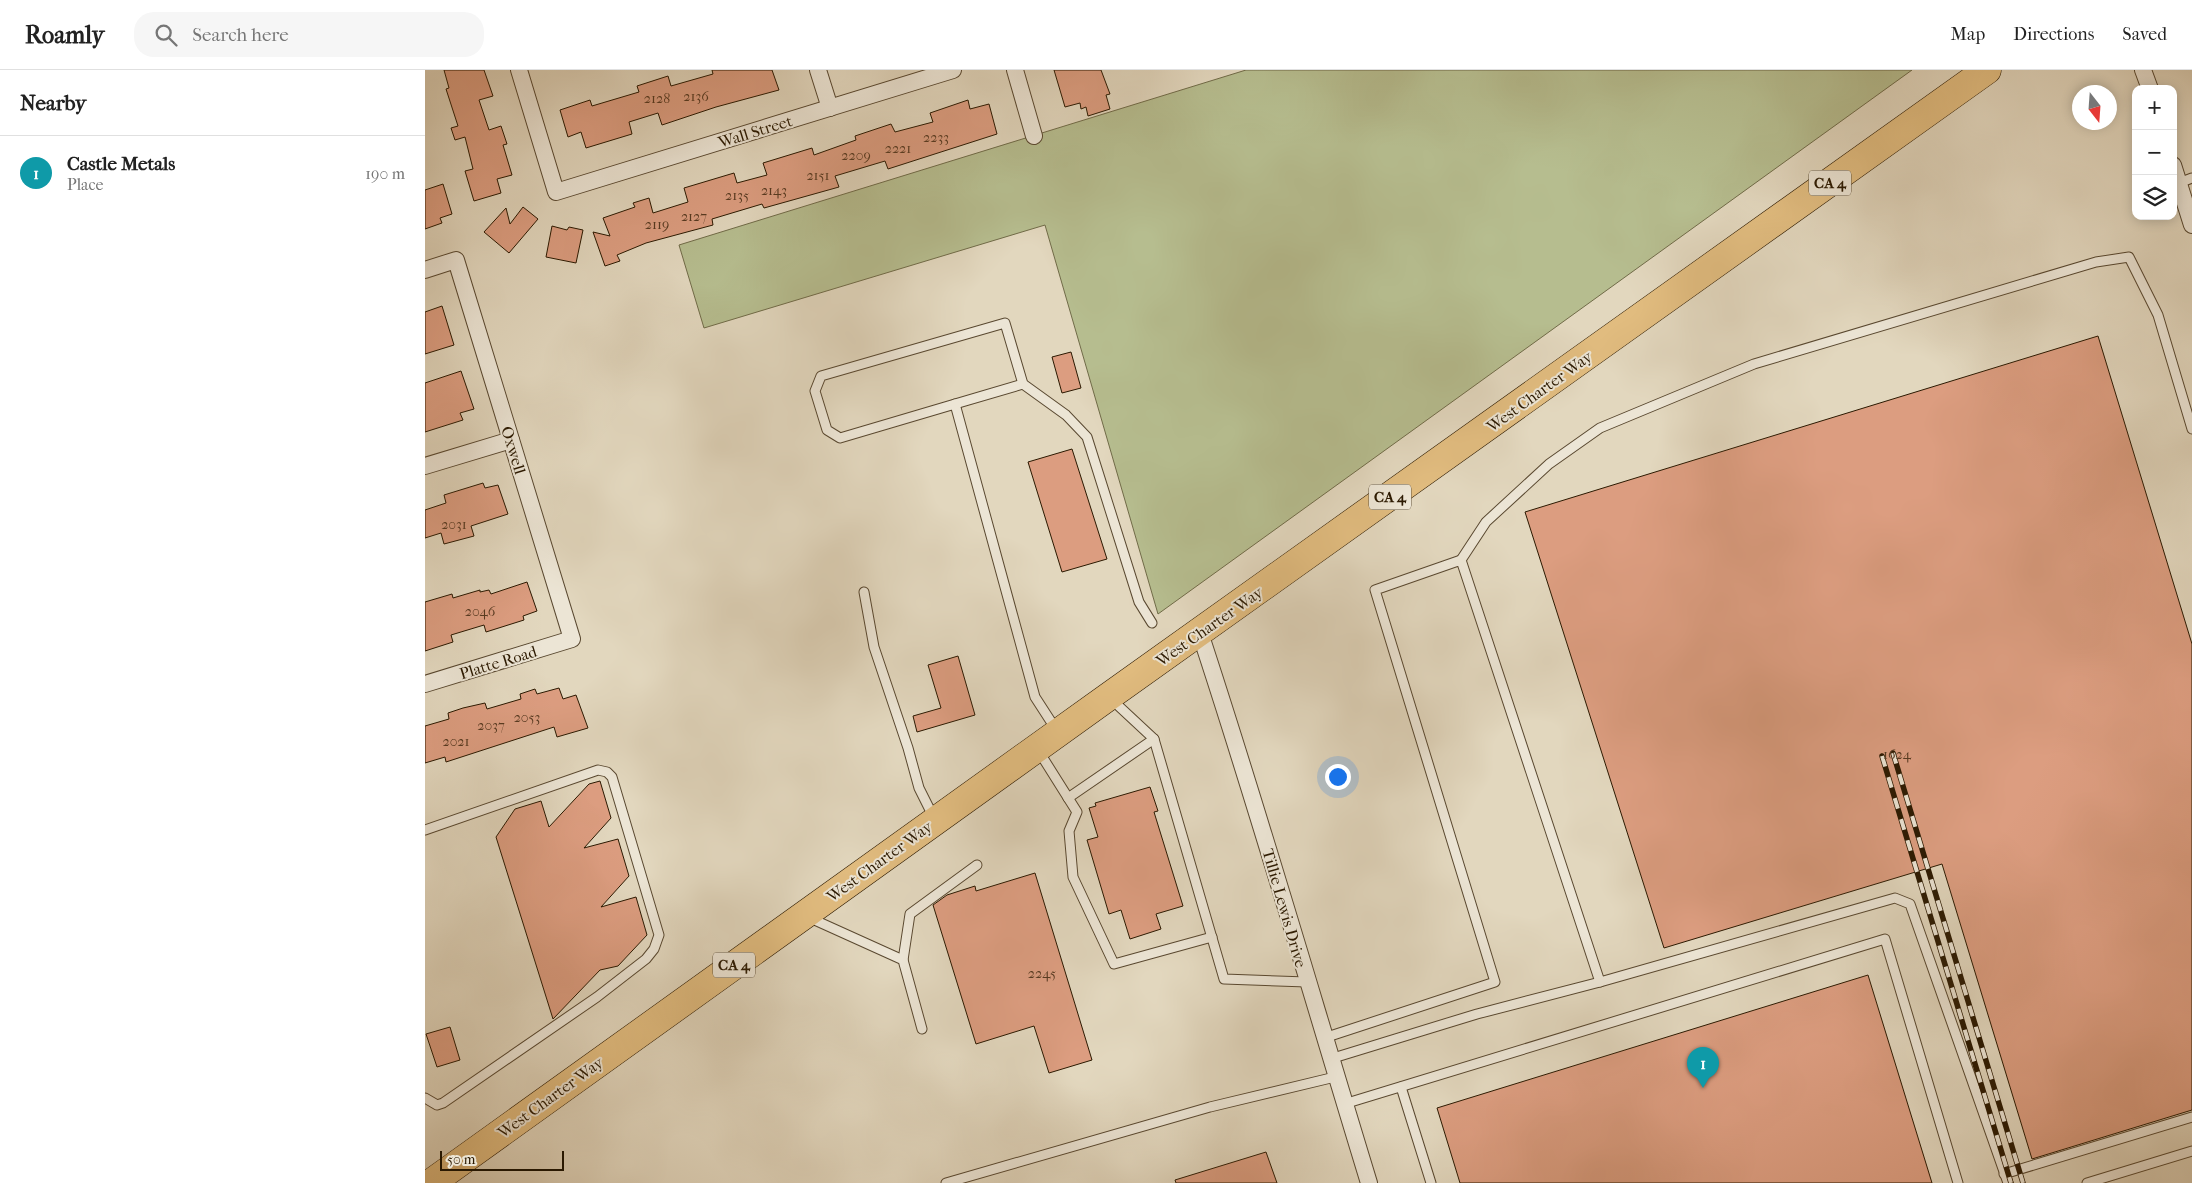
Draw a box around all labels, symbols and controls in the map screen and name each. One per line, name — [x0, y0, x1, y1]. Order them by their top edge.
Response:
search box — [134, 12, 484, 57]
text: Roamly — [25, 21, 104, 49]
icon: search — [152, 21, 180, 49]
text: Search here — [192, 24, 289, 46]
text: Map — [1951, 24, 1985, 45]
text: Directions — [2013, 24, 2094, 45]
text: Saved — [2122, 24, 2167, 45]
north arrow — [2072, 85, 2117, 130]
map controls — [2132, 85, 2177, 220]
button: + — [2132, 85, 2177, 130]
house number: 2136 — [683, 88, 709, 105]
house number: 2128 — [644, 90, 670, 107]
text: Nearby — [20, 91, 86, 115]
street label: Wall Street — [715, 111, 795, 152]
house number: 2233 — [923, 129, 949, 146]
button: − — [2132, 130, 2177, 175]
house number: 2221 — [885, 140, 911, 157]
house number: 2209 — [841, 147, 871, 164]
text: Castle Metals — [67, 153, 175, 175]
text: 1 — [33, 164, 39, 183]
text: 190 m — [365, 164, 405, 183]
house number: 2151 — [806, 167, 830, 184]
road number: CA 4 — [1809, 170, 1851, 196]
text: Place — [67, 175, 103, 194]
button: layers — [2132, 175, 2177, 220]
house number: 2143 — [761, 182, 787, 199]
house number: 2135 — [725, 187, 749, 204]
house number: 2127 — [681, 208, 707, 225]
house number: 2119 — [645, 216, 669, 233]
street label: West Charter Way — [1482, 346, 1596, 437]
street label: Oxwell — [497, 424, 530, 477]
road number: CA 4 — [1369, 484, 1411, 510]
house number: 2031 — [441, 516, 467, 533]
street label: West Charter Way — [1151, 582, 1267, 671]
house number: 2046 — [465, 603, 496, 620]
street label: Platte Road — [457, 642, 539, 683]
house number: 2053 — [514, 709, 540, 726]
house number: 2037 — [477, 717, 505, 734]
house number: 2021 — [442, 733, 470, 750]
house number: 1624 — [1883, 746, 1912, 763]
your location — [1325, 764, 1351, 790]
street label: West Charter Way — [822, 816, 936, 907]
street label: Tillie Lewis Drive — [1258, 847, 1311, 970]
road number: CA 4 — [713, 952, 755, 978]
house number: 2245 — [1028, 965, 1056, 982]
pin: 1 — [1687, 1047, 1719, 1088]
street label: West Charter Way — [493, 1052, 607, 1143]
scale bar — [440, 1148, 564, 1171]
text: 50 m — [447, 1151, 475, 1168]

